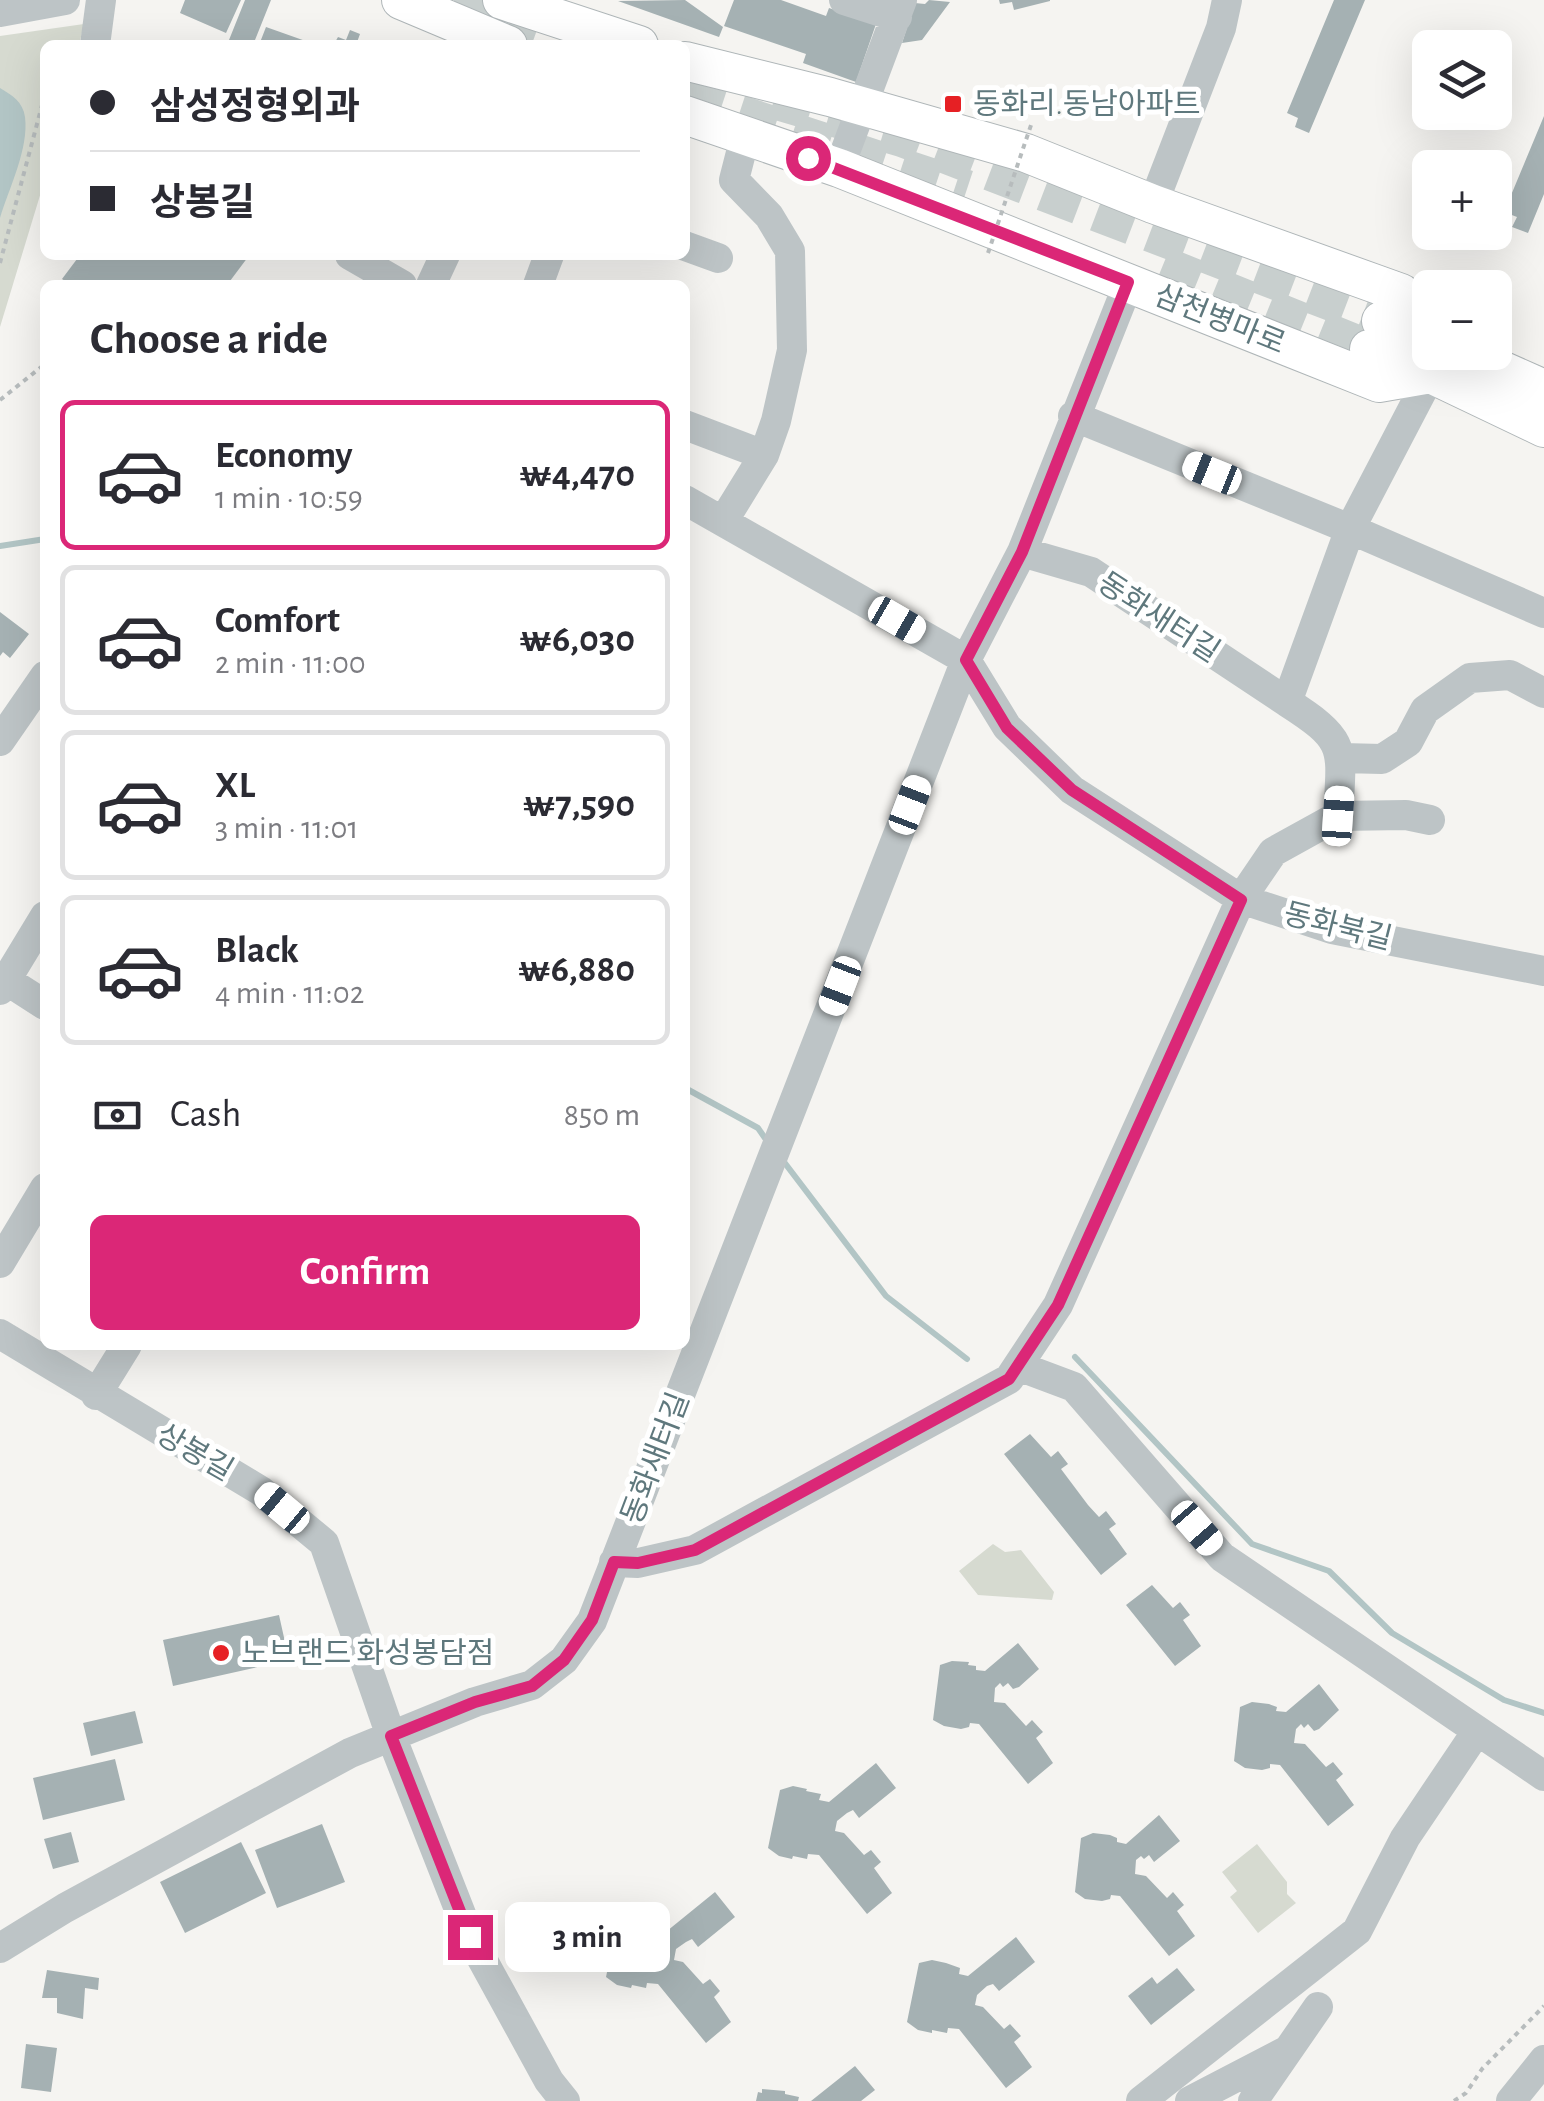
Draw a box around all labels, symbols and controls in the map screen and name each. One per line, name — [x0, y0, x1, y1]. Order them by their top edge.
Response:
map controls — [1412, 30, 1512, 370]
button: layers — [1412, 30, 1512, 130]
place label: 동화리.동남아파트 — [973, 88, 1201, 120]
text: 삼성정형외과 — [150, 89, 360, 127]
marker: 동화리.동남아파트 — [942, 93, 964, 115]
route start — [786, 136, 831, 181]
button: + — [1412, 150, 1512, 250]
text: 상봉길 — [150, 185, 255, 223]
button: − — [1412, 270, 1512, 370]
street label: 삼천병마로 — [1150, 279, 1290, 360]
text: Choose a ride — [90, 317, 328, 362]
icon: car — [95, 430, 185, 520]
text: Economy — [215, 437, 353, 475]
car — [1179, 448, 1245, 498]
text: ₩4,470 — [519, 456, 635, 494]
text: 1 min · 10:59 — [215, 482, 363, 514]
street label: 동화새터길 — [1092, 566, 1226, 668]
car — [864, 592, 930, 648]
icon: car — [95, 595, 185, 685]
text: Comfort — [215, 602, 340, 640]
text: ₩6,030 — [519, 621, 635, 659]
text: 2 min · 11:00 — [215, 647, 366, 679]
icon: car — [95, 760, 185, 850]
text: XL — [215, 767, 255, 805]
car — [885, 772, 935, 838]
car — [1321, 785, 1355, 847]
text: ₩7,590 — [523, 786, 635, 824]
text: 3 min · 11:01 — [215, 812, 358, 844]
street label: 동화북길 — [1281, 898, 1395, 955]
icon: car — [95, 925, 185, 1015]
text: Black — [215, 932, 299, 970]
text: ₩6,880 — [518, 951, 635, 989]
car — [815, 953, 865, 1019]
text: 4 min · 11:02 — [215, 977, 364, 1009]
icon: cash — [90, 1088, 145, 1143]
text: Cash — [170, 1096, 241, 1134]
text: 850 m — [564, 1099, 640, 1131]
button: Confirm — [90, 1215, 640, 1330]
street label: 동화새터길 — [615, 1388, 695, 1528]
street label: 상봉길 — [151, 1418, 238, 1487]
car — [249, 1477, 315, 1539]
car — [1166, 1496, 1228, 1560]
place label: 노브랜드 화성봉담점 — [241, 1638, 494, 1669]
marker: 노브랜드 화성봉담점 — [210, 1642, 232, 1664]
callout: 3 min — [505, 1902, 670, 1972]
route end — [448, 1915, 493, 1960]
text: 3 min — [553, 1921, 622, 1953]

